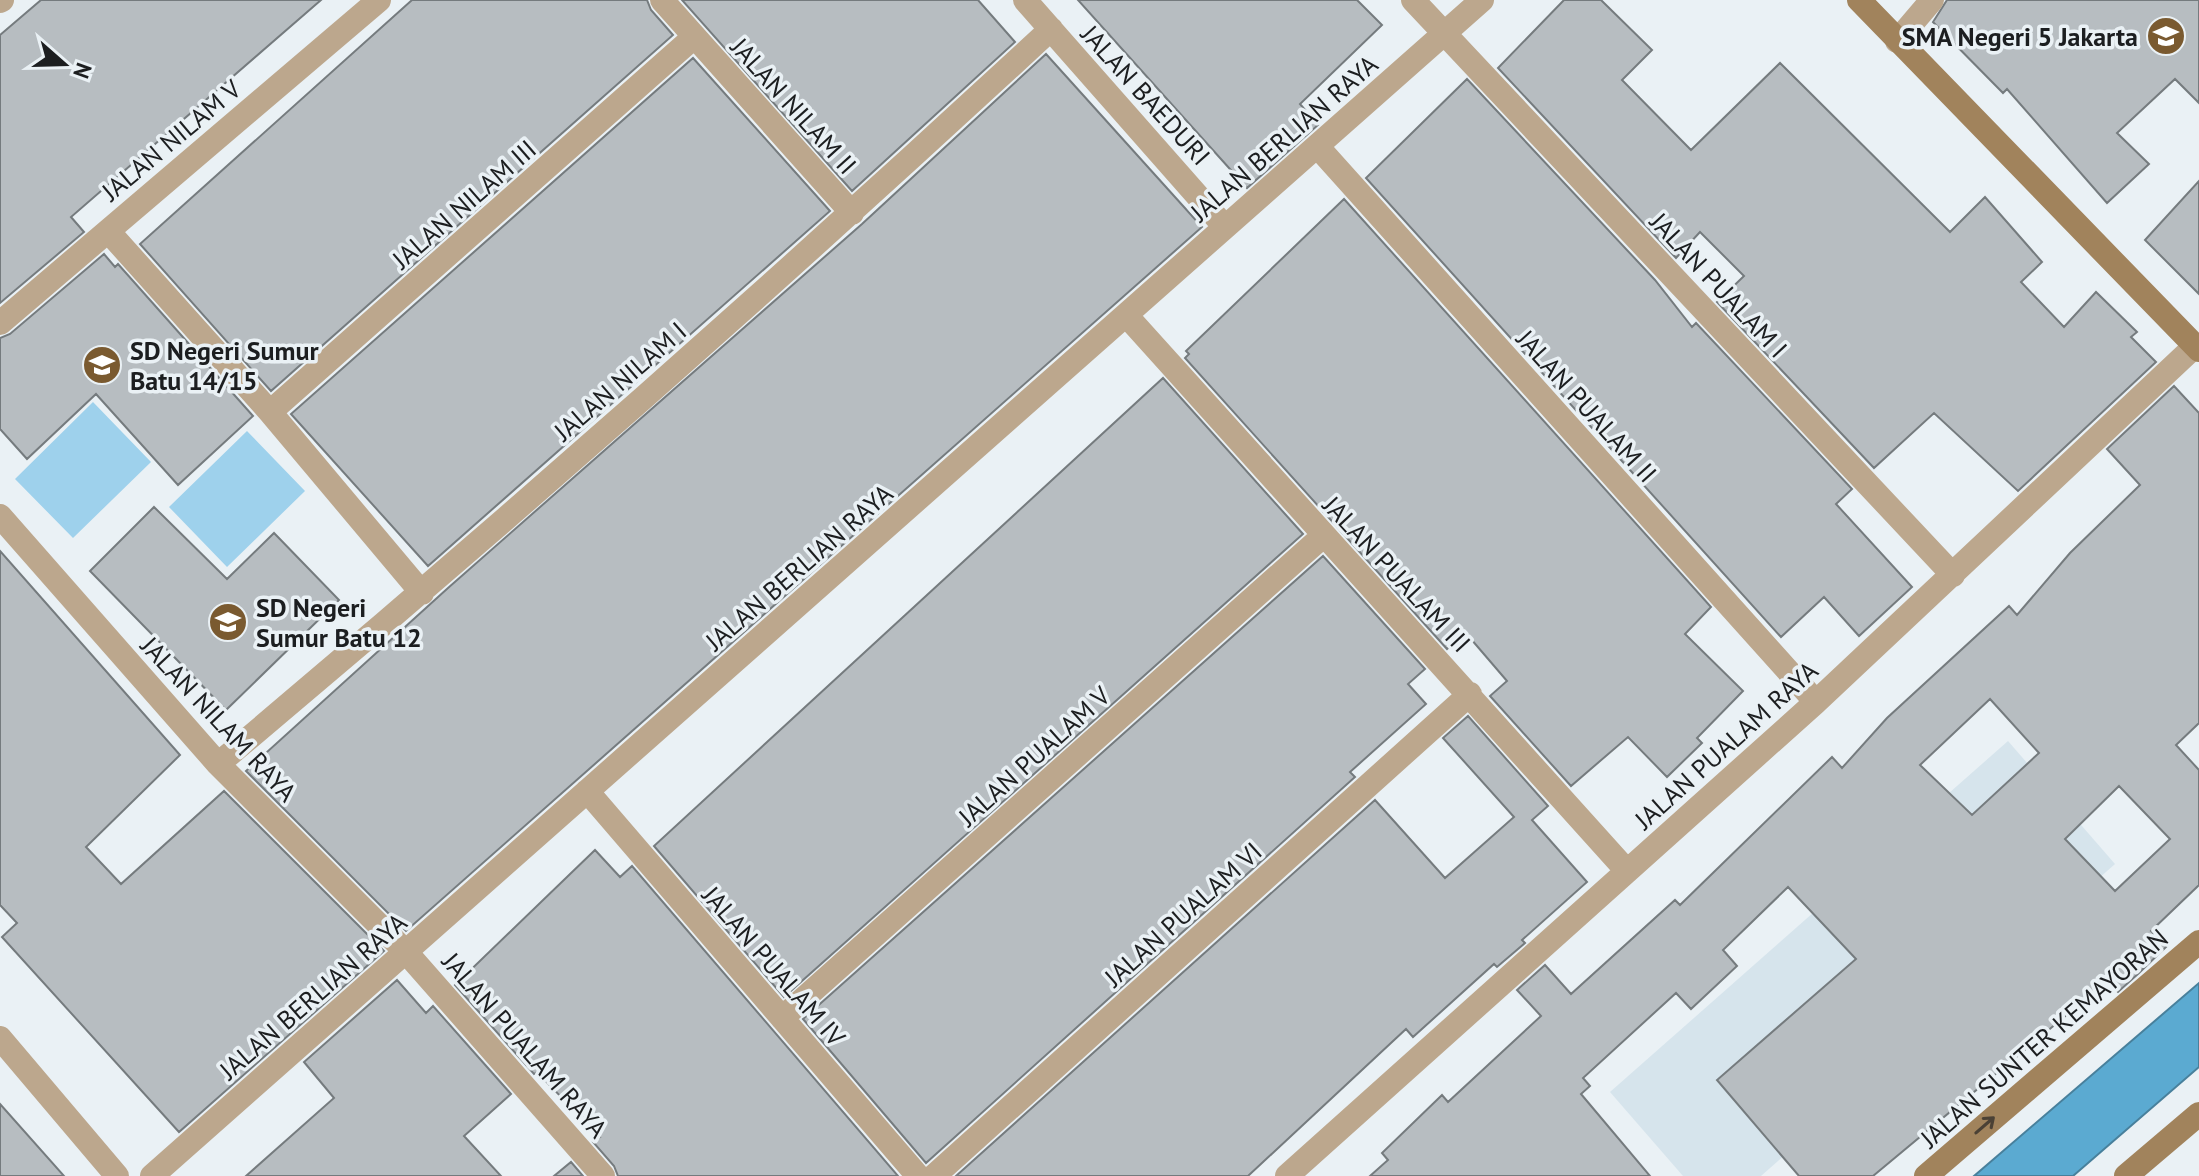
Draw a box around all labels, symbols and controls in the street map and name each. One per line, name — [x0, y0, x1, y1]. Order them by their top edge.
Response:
school or university icon: SMA Negeri 5 Jakarta — [2145, 15, 2187, 57]
street label: JALAN BAEDURI — [1074, 17, 1218, 172]
place label: SMA Negeri 5 Jakarta — [1902, 20, 2138, 53]
north arrow — [24, 24, 104, 104]
street label: JALAN NILAM II — [723, 30, 864, 181]
street label: JALAN BERLIAN RAYA — [1183, 48, 1384, 229]
text: N — [67, 59, 98, 82]
street label: JALAN NILAM V — [94, 72, 247, 208]
street label: JALAN NILAM III — [384, 132, 543, 276]
street label: JALAN PUALAM I — [1643, 205, 1795, 364]
street label: JALAN NILAM I — [546, 314, 693, 448]
street label: JALAN PUALAM II — [1509, 322, 1664, 489]
place label: SD Negeri Sumur Batu 14/15 — [130, 334, 320, 397]
school or university icon: SD Negeri Sumur Batu 14/15 — [81, 344, 123, 386]
street label: JALAN BERLIAN RAYA — [698, 477, 899, 658]
street label: JALAN PUALAM III — [1315, 488, 1478, 659]
place label: SD Negeri Sumur Batu 12 — [256, 591, 422, 654]
school or university icon: SD Negeri Sumur Batu 12 — [207, 601, 249, 643]
street label: JALAN NILAM RAYA — [133, 629, 304, 808]
street label: JALAN PUALAM RAYA — [1627, 654, 1824, 837]
street label: JALAN PUALAM V — [950, 679, 1117, 834]
street label: JALAN PUALAM VI — [1097, 835, 1269, 994]
street label: JALAN PUALAM IV — [695, 878, 853, 1053]
street label: JALAN BERLIAN RAYA — [212, 906, 413, 1087]
street label: JALAN SUNTER KEMAYORAN — [1913, 921, 2175, 1155]
street label: JALAN PUALAM RAYA — [435, 945, 615, 1145]
one-way arrow — [1975, 1116, 1995, 1134]

